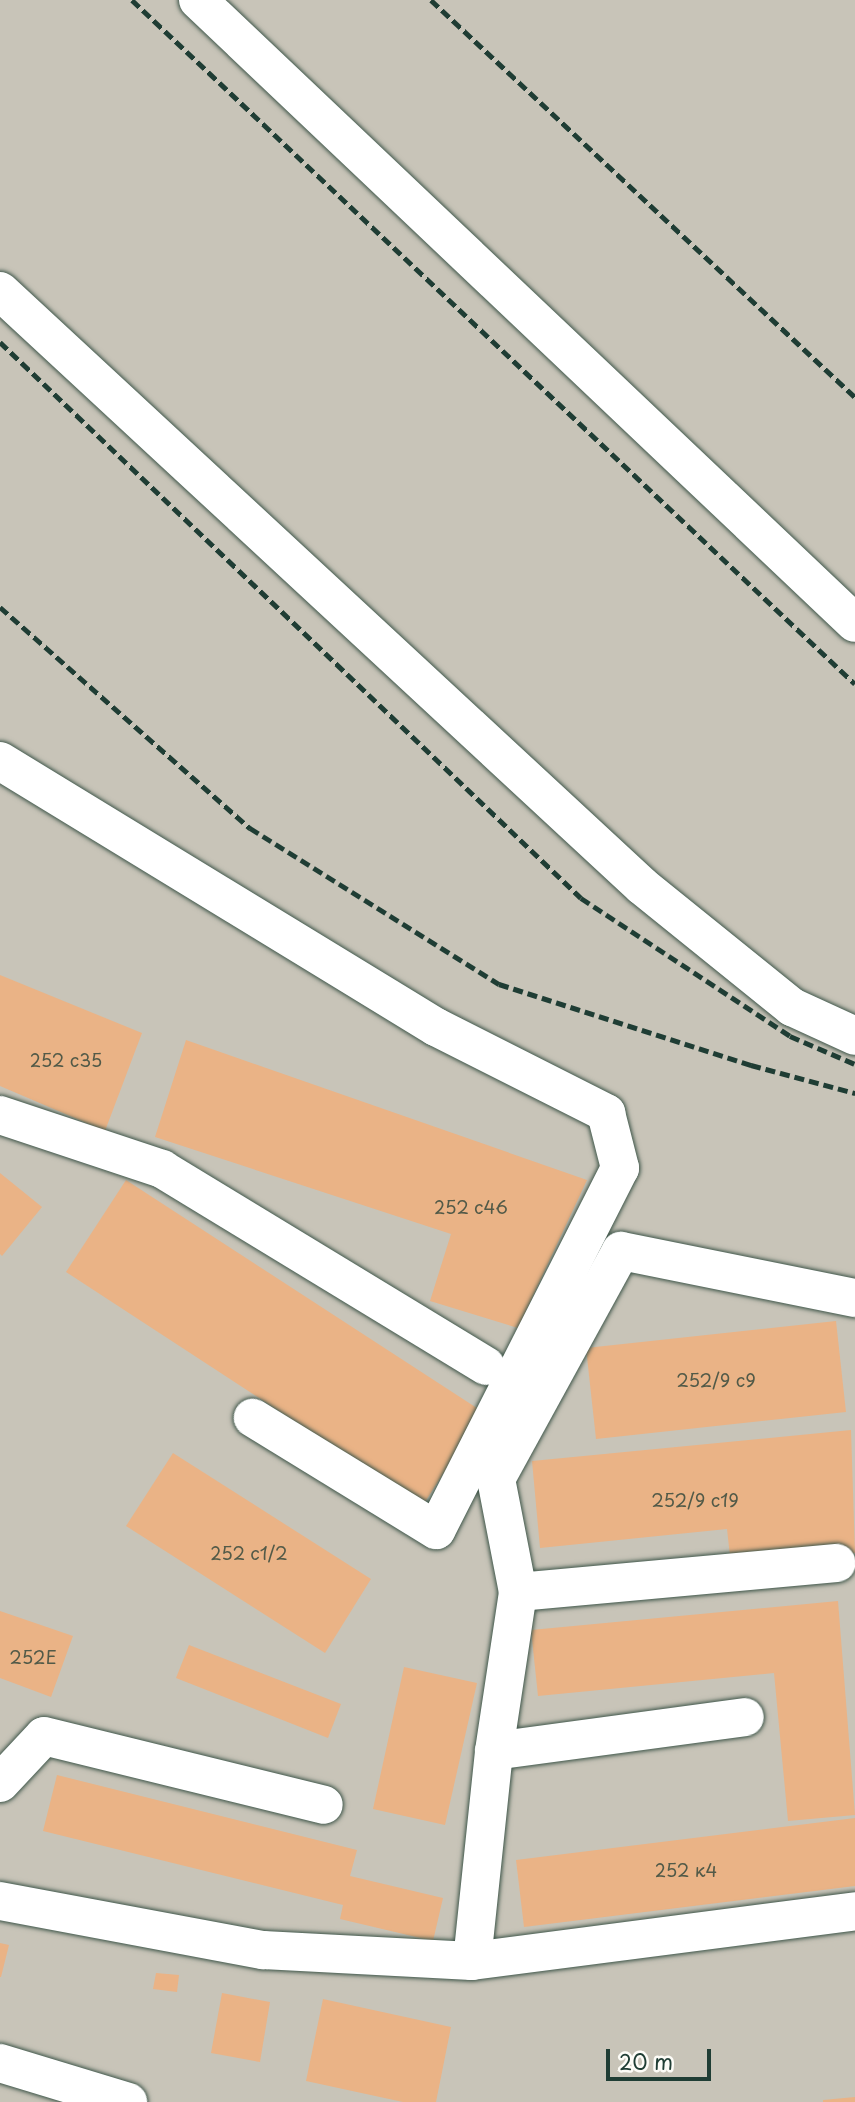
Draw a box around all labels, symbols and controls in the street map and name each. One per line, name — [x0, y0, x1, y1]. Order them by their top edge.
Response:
house number: 252 с35 — [29, 1049, 103, 1071]
house number: 252 с46 — [433, 1196, 509, 1218]
house number: 252/9 с9 — [676, 1369, 756, 1391]
house number: 252/9 с19 — [651, 1489, 739, 1511]
house number: 252 с1/2 — [209, 1542, 289, 1564]
house number: 252Е — [9, 1646, 57, 1668]
house number: 252 к4 — [654, 1859, 718, 1881]
scale bar — [610, 2036, 715, 2080]
text: 20 m — [619, 2045, 673, 2077]

